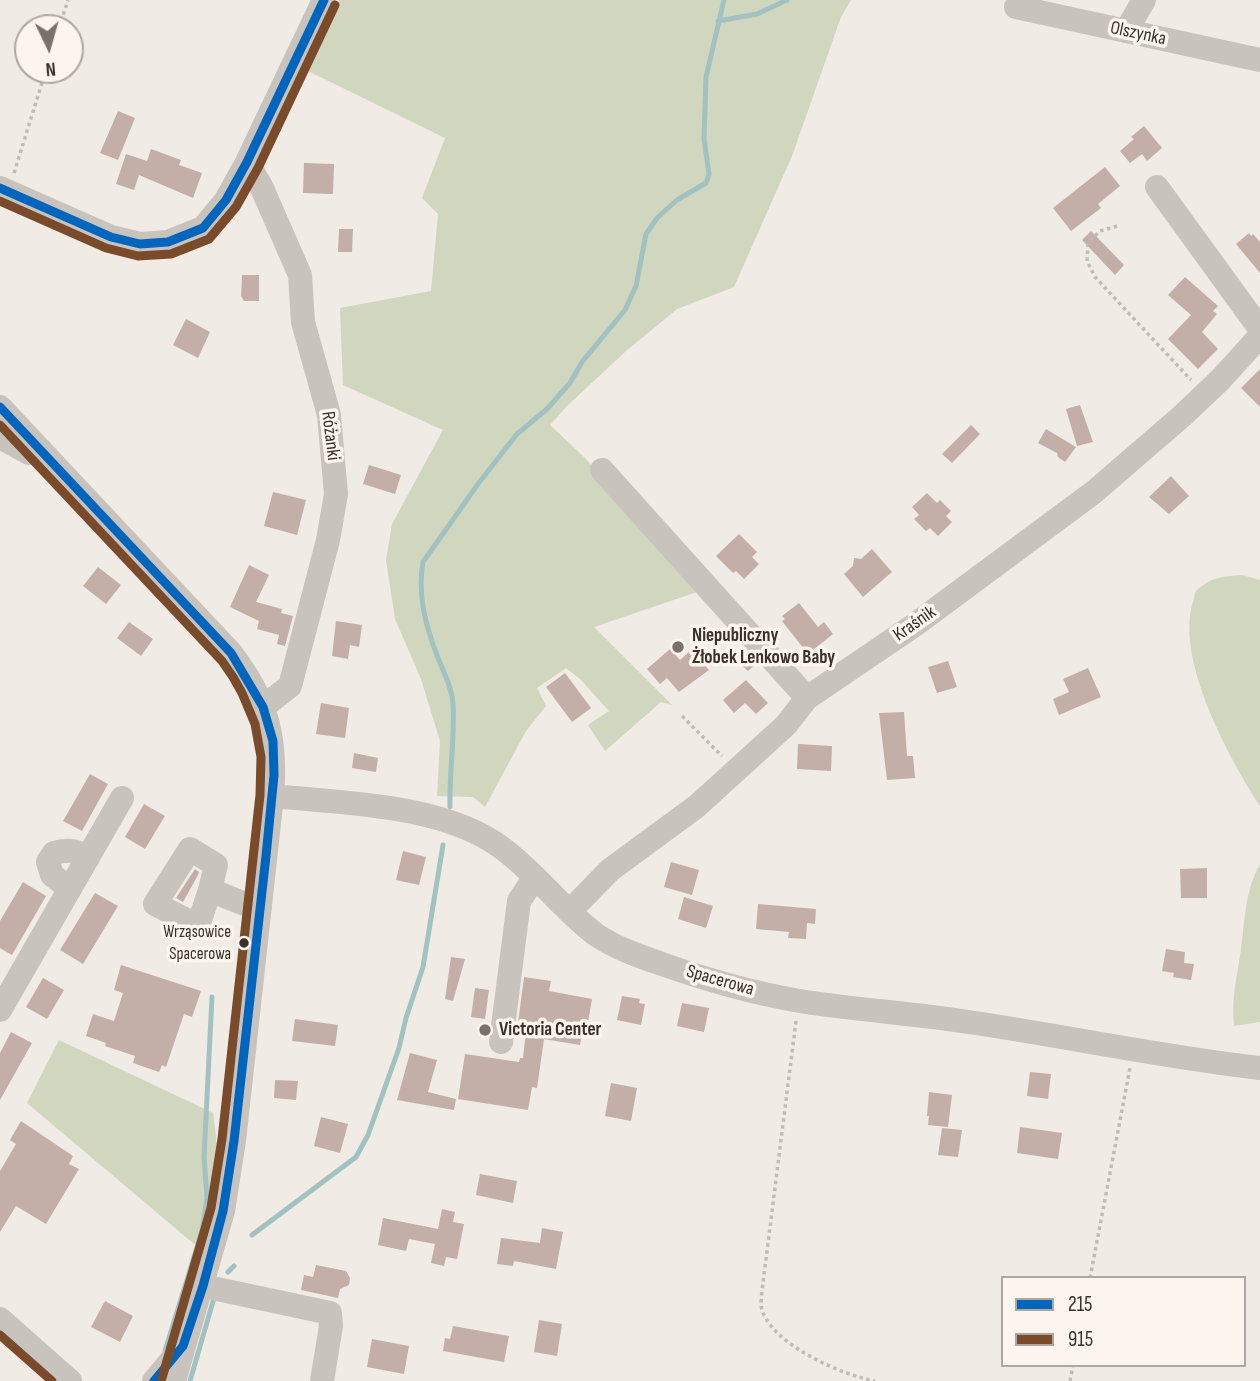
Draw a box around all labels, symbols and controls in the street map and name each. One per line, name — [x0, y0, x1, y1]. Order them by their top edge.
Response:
north arrow — [14, 14, 84, 84]
street label: Olszynka — [1108, 17, 1168, 51]
text: N — [45, 57, 57, 80]
street label: Różanki — [316, 410, 344, 462]
street label: Kraśnik — [889, 601, 941, 647]
place label: Niepubliczny Żłobek Lenkowo Baby — [692, 625, 835, 669]
marker: Niepubliczny Żłobek Lenkowo Baby — [670, 639, 686, 655]
place label: Wrząsowice Spacerowa — [163, 923, 231, 963]
marker: Wrząsowice Spacerowa — [237, 936, 251, 950]
street label: Spacerowa — [684, 961, 756, 1001]
place label: Victoria Center — [499, 1019, 601, 1041]
marker: Victoria Center — [477, 1022, 493, 1038]
legend — [1001, 1276, 1246, 1367]
text: 215 — [1068, 1292, 1093, 1317]
text: 915 — [1068, 1327, 1093, 1352]

